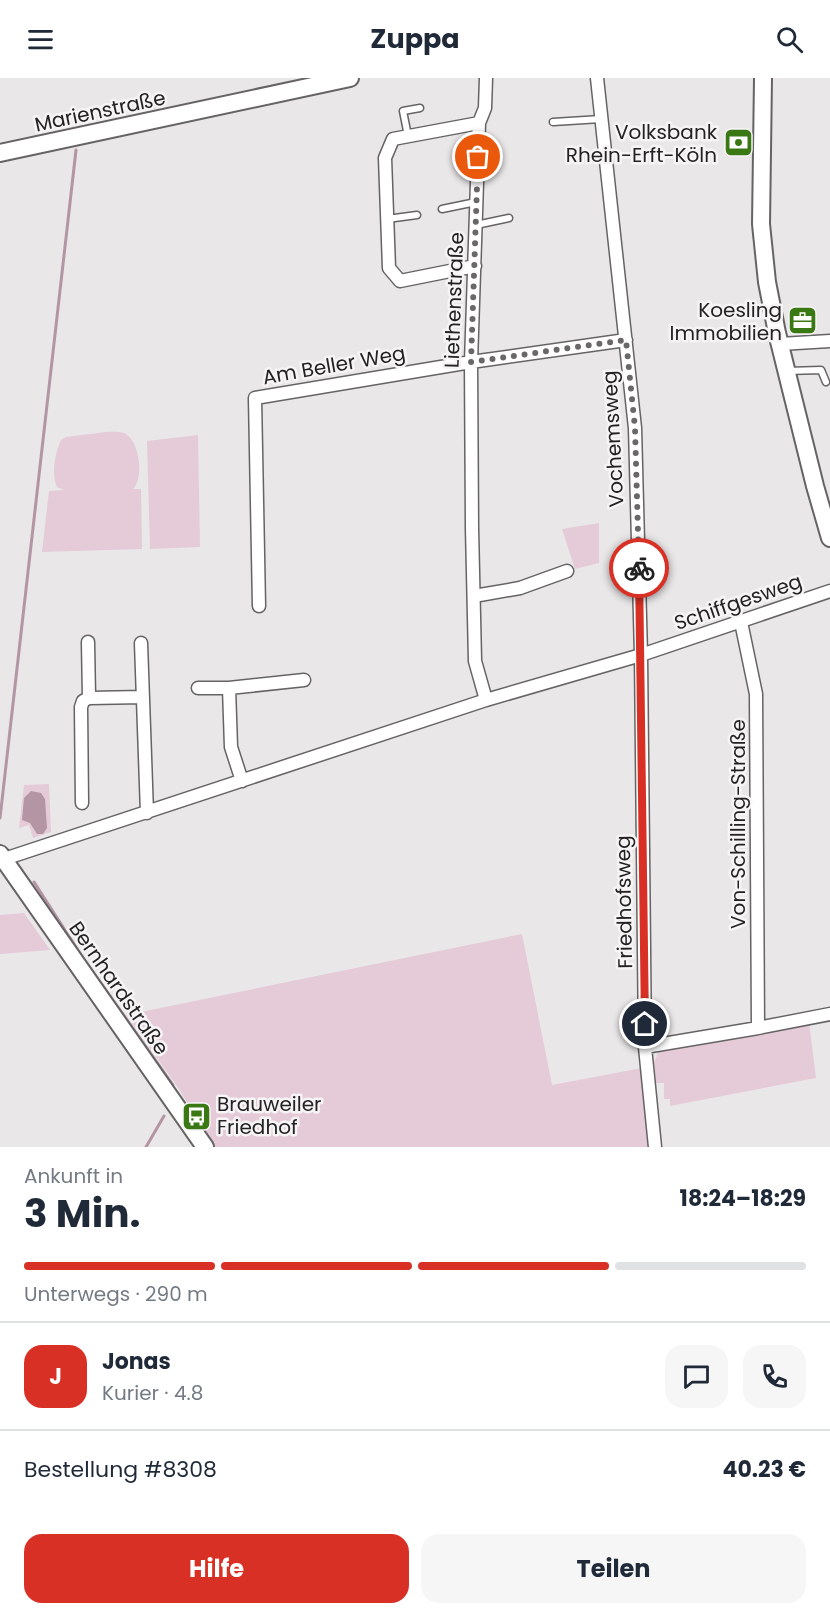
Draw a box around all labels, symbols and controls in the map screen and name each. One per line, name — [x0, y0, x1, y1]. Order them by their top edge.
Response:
text: Zuppa — [370, 20, 460, 57]
icon: menu — [24, 23, 57, 56]
icon: search — [773, 23, 806, 56]
street label: Marienstraße — [32, 83, 168, 139]
place label: Volksbank Rhein-Erft-Köln — [566, 118, 718, 169]
bank icon: Volksbank Rhein-Erft-Köln — [722, 127, 754, 159]
pin — [452, 131, 503, 182]
icon: bag — [461, 140, 494, 173]
street label: Liethenstraße — [438, 232, 470, 368]
place label: Koesling Immobilien — [670, 296, 782, 347]
office icon: Koesling Immobilien — [787, 305, 819, 337]
street label: Am Beller Weg — [260, 339, 408, 391]
street label: Vochemsweg — [595, 370, 631, 508]
courier — [609, 538, 669, 598]
icon: bike — [623, 552, 656, 585]
street label: Schiffgesweg — [670, 567, 806, 637]
street label: Von-Schilling-Straße — [724, 719, 752, 929]
street label: Friedhofsweg — [609, 835, 639, 969]
street label: Bernhardstraße — [63, 916, 175, 1060]
pin — [619, 998, 670, 1049]
icon: home — [628, 1007, 661, 1040]
place label: Brauweiler Friedhof — [217, 1090, 322, 1141]
bus stop icon: Brauweiler Friedhof — [180, 1100, 212, 1132]
text: Ankunft in — [24, 1162, 123, 1190]
text: 18:24–18:29 — [680, 1183, 806, 1214]
text: 3 Min. — [24, 1186, 140, 1241]
text: Unterwegs · 290 m — [24, 1280, 208, 1308]
button: chat — [665, 1345, 728, 1408]
button: phone — [743, 1345, 806, 1408]
text: Jonas — [102, 1346, 171, 1377]
text: J — [49, 1361, 62, 1392]
text: Kurier · 4.8 — [102, 1379, 203, 1407]
text: Bestellung #8308 — [24, 1454, 217, 1485]
text: 40.23 € — [723, 1454, 806, 1485]
button: Hilfe — [24, 1534, 409, 1603]
button: Teilen — [421, 1534, 806, 1603]

